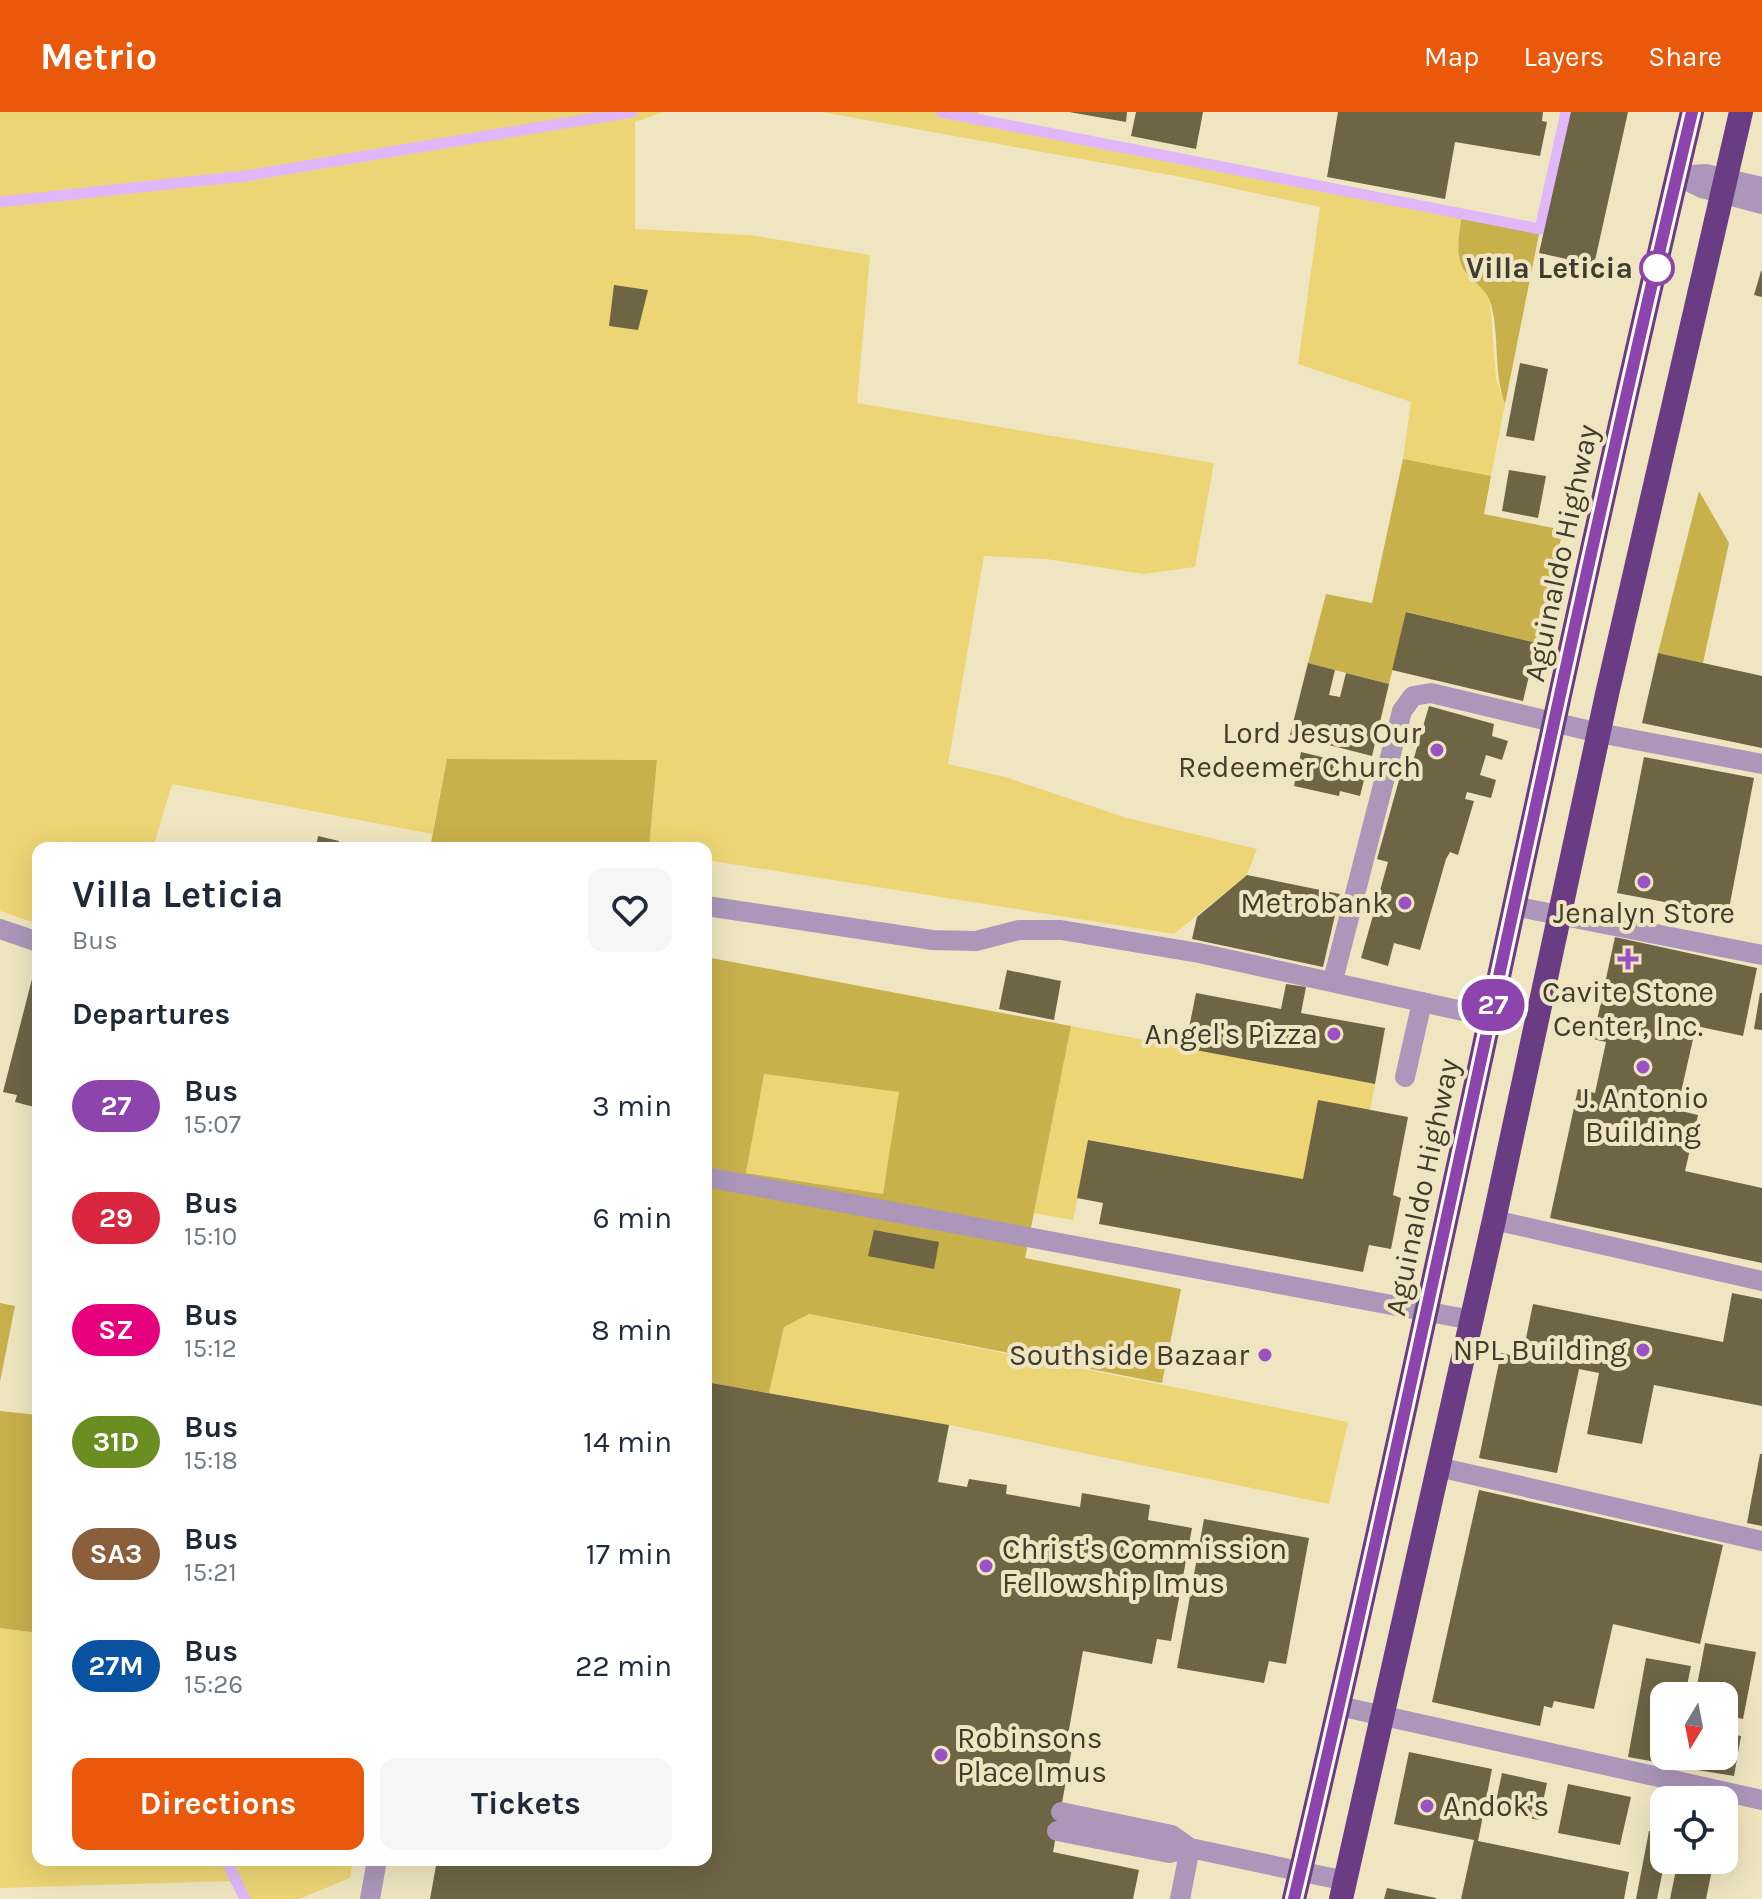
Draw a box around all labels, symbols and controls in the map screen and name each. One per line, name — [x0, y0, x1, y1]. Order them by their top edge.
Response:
text: Metrio — [40, 34, 157, 79]
text: Map — [1424, 40, 1479, 73]
text: Layers — [1523, 40, 1604, 73]
text: Share — [1648, 40, 1722, 73]
place label: Villa Leticia — [1466, 250, 1633, 286]
marker: Villa Leticia — [1640, 251, 1674, 285]
street label: Aguinaldo Highway — [1516, 421, 1606, 685]
place label: Lord Jesus Our Redeemer Church — [1178, 715, 1421, 785]
marker: Lord Jesus Our Redeemer Church — [1428, 741, 1446, 759]
button: heart — [588, 868, 672, 952]
text: Villa Leticia — [72, 872, 284, 917]
marker: Jenalyn Store — [1635, 873, 1653, 891]
place label: Metrobank — [1240, 885, 1389, 921]
marker: Metrobank — [1396, 894, 1414, 912]
place label: Jenalyn Store — [1553, 895, 1735, 931]
text: Bus — [72, 925, 118, 956]
marker: Cavite Stone Center, Inc. — [1617, 948, 1639, 970]
place label: Cavite Stone Center, Inc. — [1542, 974, 1714, 1044]
line badge: 27 — [1457, 979, 1529, 1031]
text: 27 — [1478, 988, 1508, 1021]
text: Departures — [72, 996, 230, 1032]
place label: Angel's Pizza — [1144, 1016, 1318, 1052]
marker: Angel's Pizza — [1325, 1025, 1343, 1043]
street label: Aguinaldo Highway — [1377, 1055, 1467, 1319]
marker: J. Antonio Building — [1634, 1058, 1652, 1076]
text: Bus — [184, 1073, 238, 1109]
place label: J. Antonio Building — [1577, 1080, 1709, 1150]
text: 3 min — [592, 1088, 672, 1124]
text: 27 — [101, 1089, 131, 1122]
text: 15:07 — [184, 1109, 241, 1140]
text: Bus — [184, 1185, 238, 1221]
text: 6 min — [593, 1200, 672, 1236]
text: 29 — [99, 1201, 133, 1234]
text: 15:10 — [184, 1221, 237, 1252]
text: Bus — [184, 1297, 238, 1333]
text: 8 min — [591, 1312, 672, 1348]
text: SZ — [98, 1313, 134, 1346]
place label: NPL Building — [1453, 1332, 1627, 1368]
text: 15:12 — [184, 1333, 237, 1364]
place label: Southside Bazaar — [1009, 1337, 1249, 1373]
marker: NPL Building — [1634, 1341, 1652, 1359]
marker: Southside Bazaar — [1256, 1346, 1274, 1364]
text: Bus — [184, 1409, 238, 1445]
text: 14 min — [583, 1424, 672, 1460]
text: 31D — [93, 1425, 139, 1458]
text: 15:18 — [184, 1445, 238, 1476]
text: Bus — [184, 1521, 238, 1557]
place label: Christ's Commission Fellowship Imus — [1002, 1531, 1287, 1601]
text: 17 min — [586, 1536, 672, 1572]
text: SA3 — [90, 1537, 142, 1570]
text: 15:21 — [184, 1557, 237, 1588]
marker: Christ's Commission Fellowship Imus — [977, 1557, 995, 1575]
text: Bus — [184, 1633, 238, 1669]
text: 22 min — [575, 1648, 672, 1684]
text: 27M — [88, 1649, 144, 1682]
text: 15:26 — [184, 1669, 243, 1700]
north arrow — [1650, 1682, 1738, 1770]
map controls — [1650, 1682, 1738, 1874]
place label: Robinsons Place Imus — [957, 1720, 1107, 1790]
marker: Robinsons Place Imus — [932, 1746, 950, 1764]
button: Directions — [72, 1758, 364, 1850]
button: Tickets — [380, 1758, 672, 1850]
button: locate — [1650, 1786, 1738, 1874]
place label: Andok's — [1443, 1788, 1549, 1824]
marker: Andok's — [1418, 1797, 1436, 1815]

